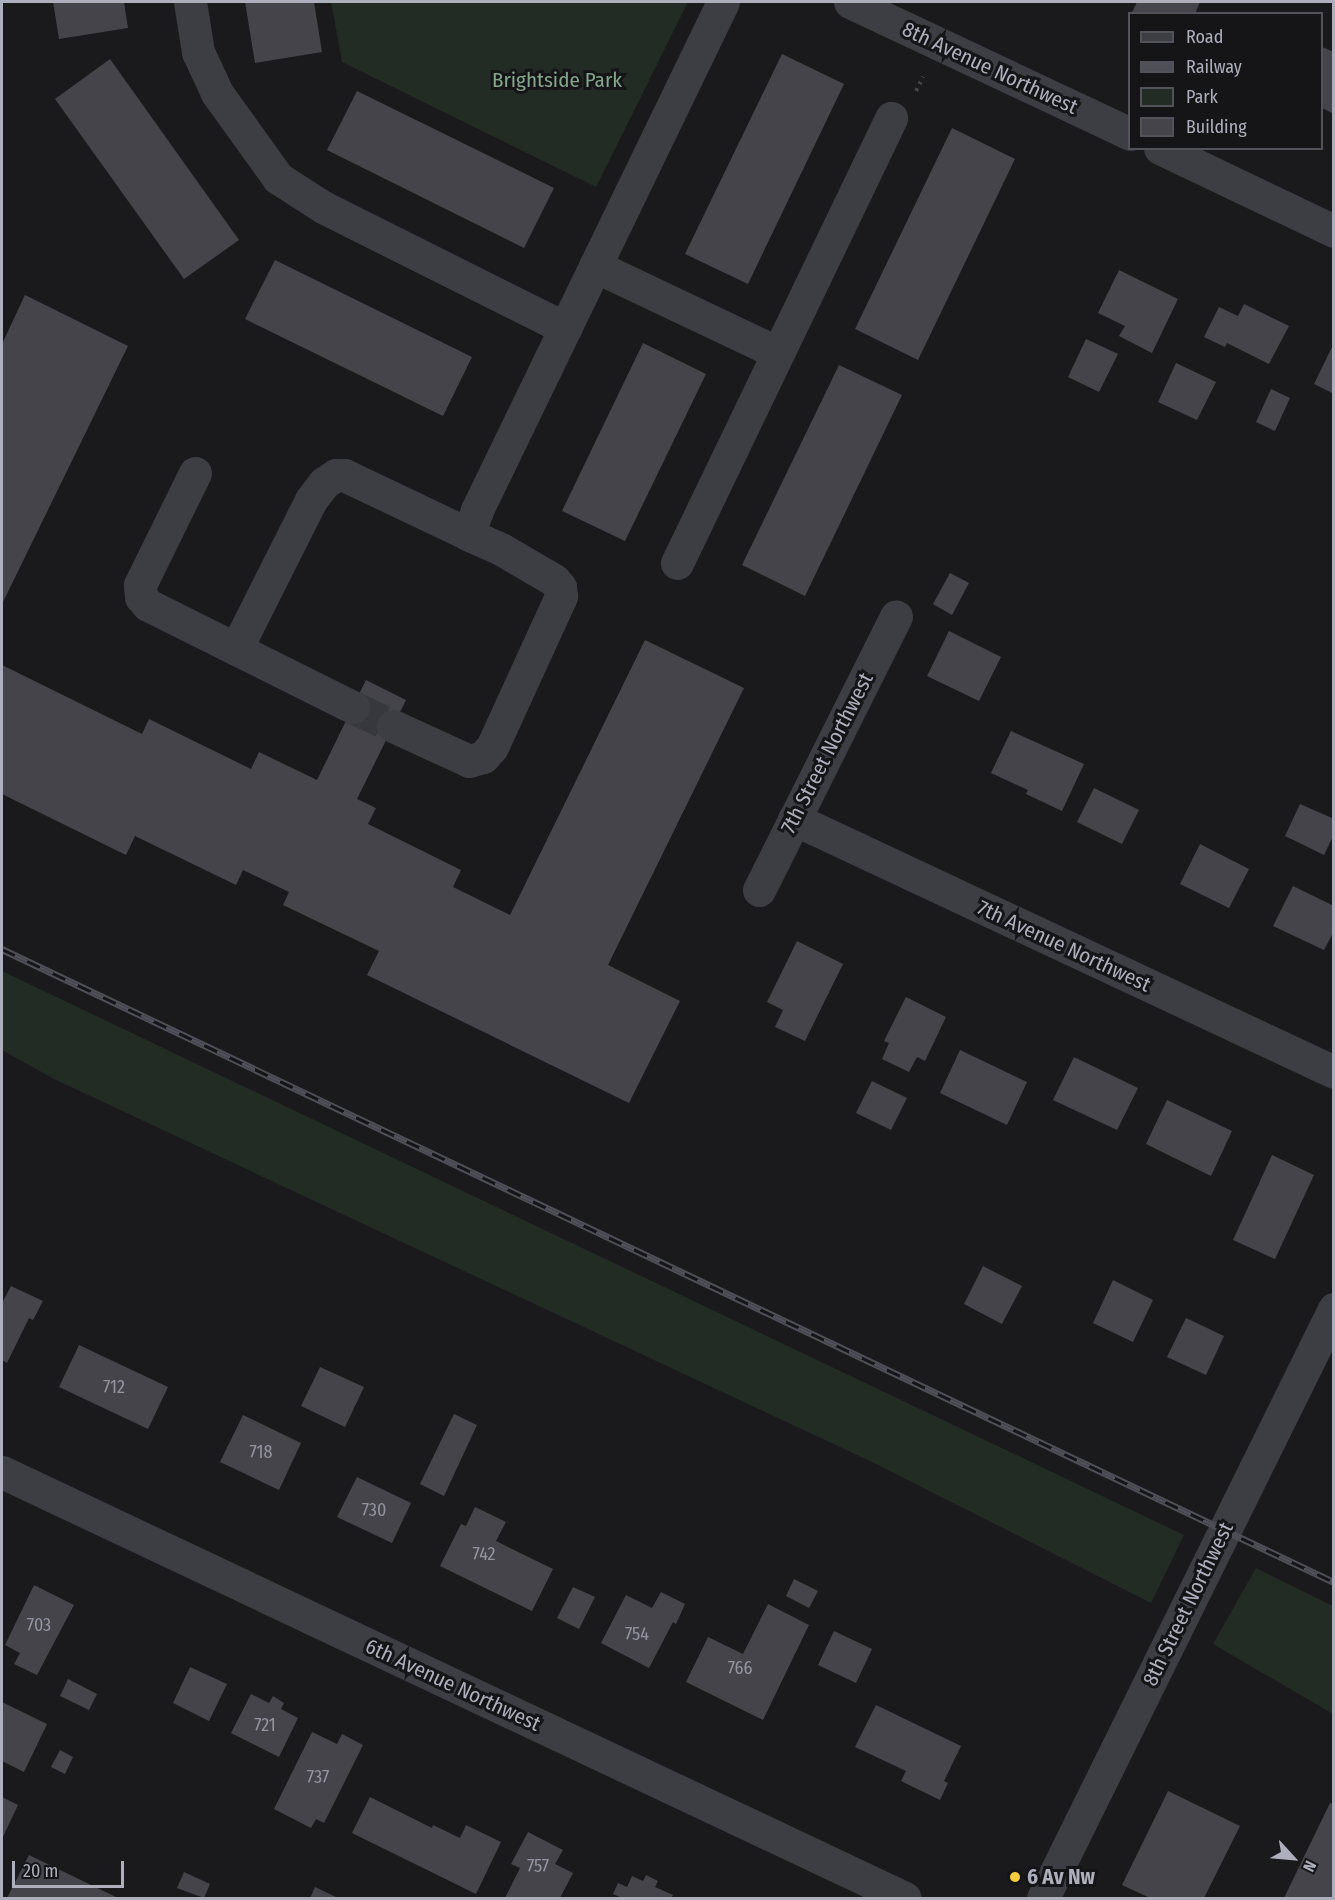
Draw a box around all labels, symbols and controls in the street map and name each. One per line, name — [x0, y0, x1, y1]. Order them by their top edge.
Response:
legend — [1128, 12, 1323, 150]
street label: 8th Avenue Northwest — [898, 16, 1082, 120]
text: Road — [1186, 26, 1223, 48]
text: Railway — [1186, 56, 1242, 78]
park label: Brightside Park — [492, 67, 622, 93]
text: Park — [1186, 86, 1218, 108]
text: Building — [1186, 116, 1247, 138]
street label: 7th Street Northwest — [776, 668, 878, 838]
street label: 7th Avenue Northwest — [973, 895, 1155, 997]
house number: 712 — [103, 1376, 125, 1398]
house number: 718 — [249, 1441, 273, 1463]
house number: 730 — [362, 1499, 386, 1521]
street label: 8th Street Northwest — [1137, 1518, 1239, 1690]
house number: 742 — [472, 1543, 496, 1565]
house number: 703 — [27, 1614, 51, 1636]
house number: 754 — [625, 1623, 649, 1645]
street label: 6th Avenue Northwest — [361, 1633, 545, 1737]
house number: 766 — [728, 1657, 752, 1679]
house number: 721 — [254, 1714, 276, 1736]
house number: 737 — [307, 1766, 329, 1788]
north arrow — [1263, 1828, 1323, 1888]
scale bar — [15, 1849, 128, 1887]
house number: 757 — [527, 1855, 549, 1877]
text: N — [1299, 1858, 1320, 1875]
text: 20 m — [23, 1860, 58, 1882]
place label: 6 Av Nw — [1027, 1864, 1095, 1890]
marker: 6 Av Nw — [1008, 1870, 1022, 1884]

